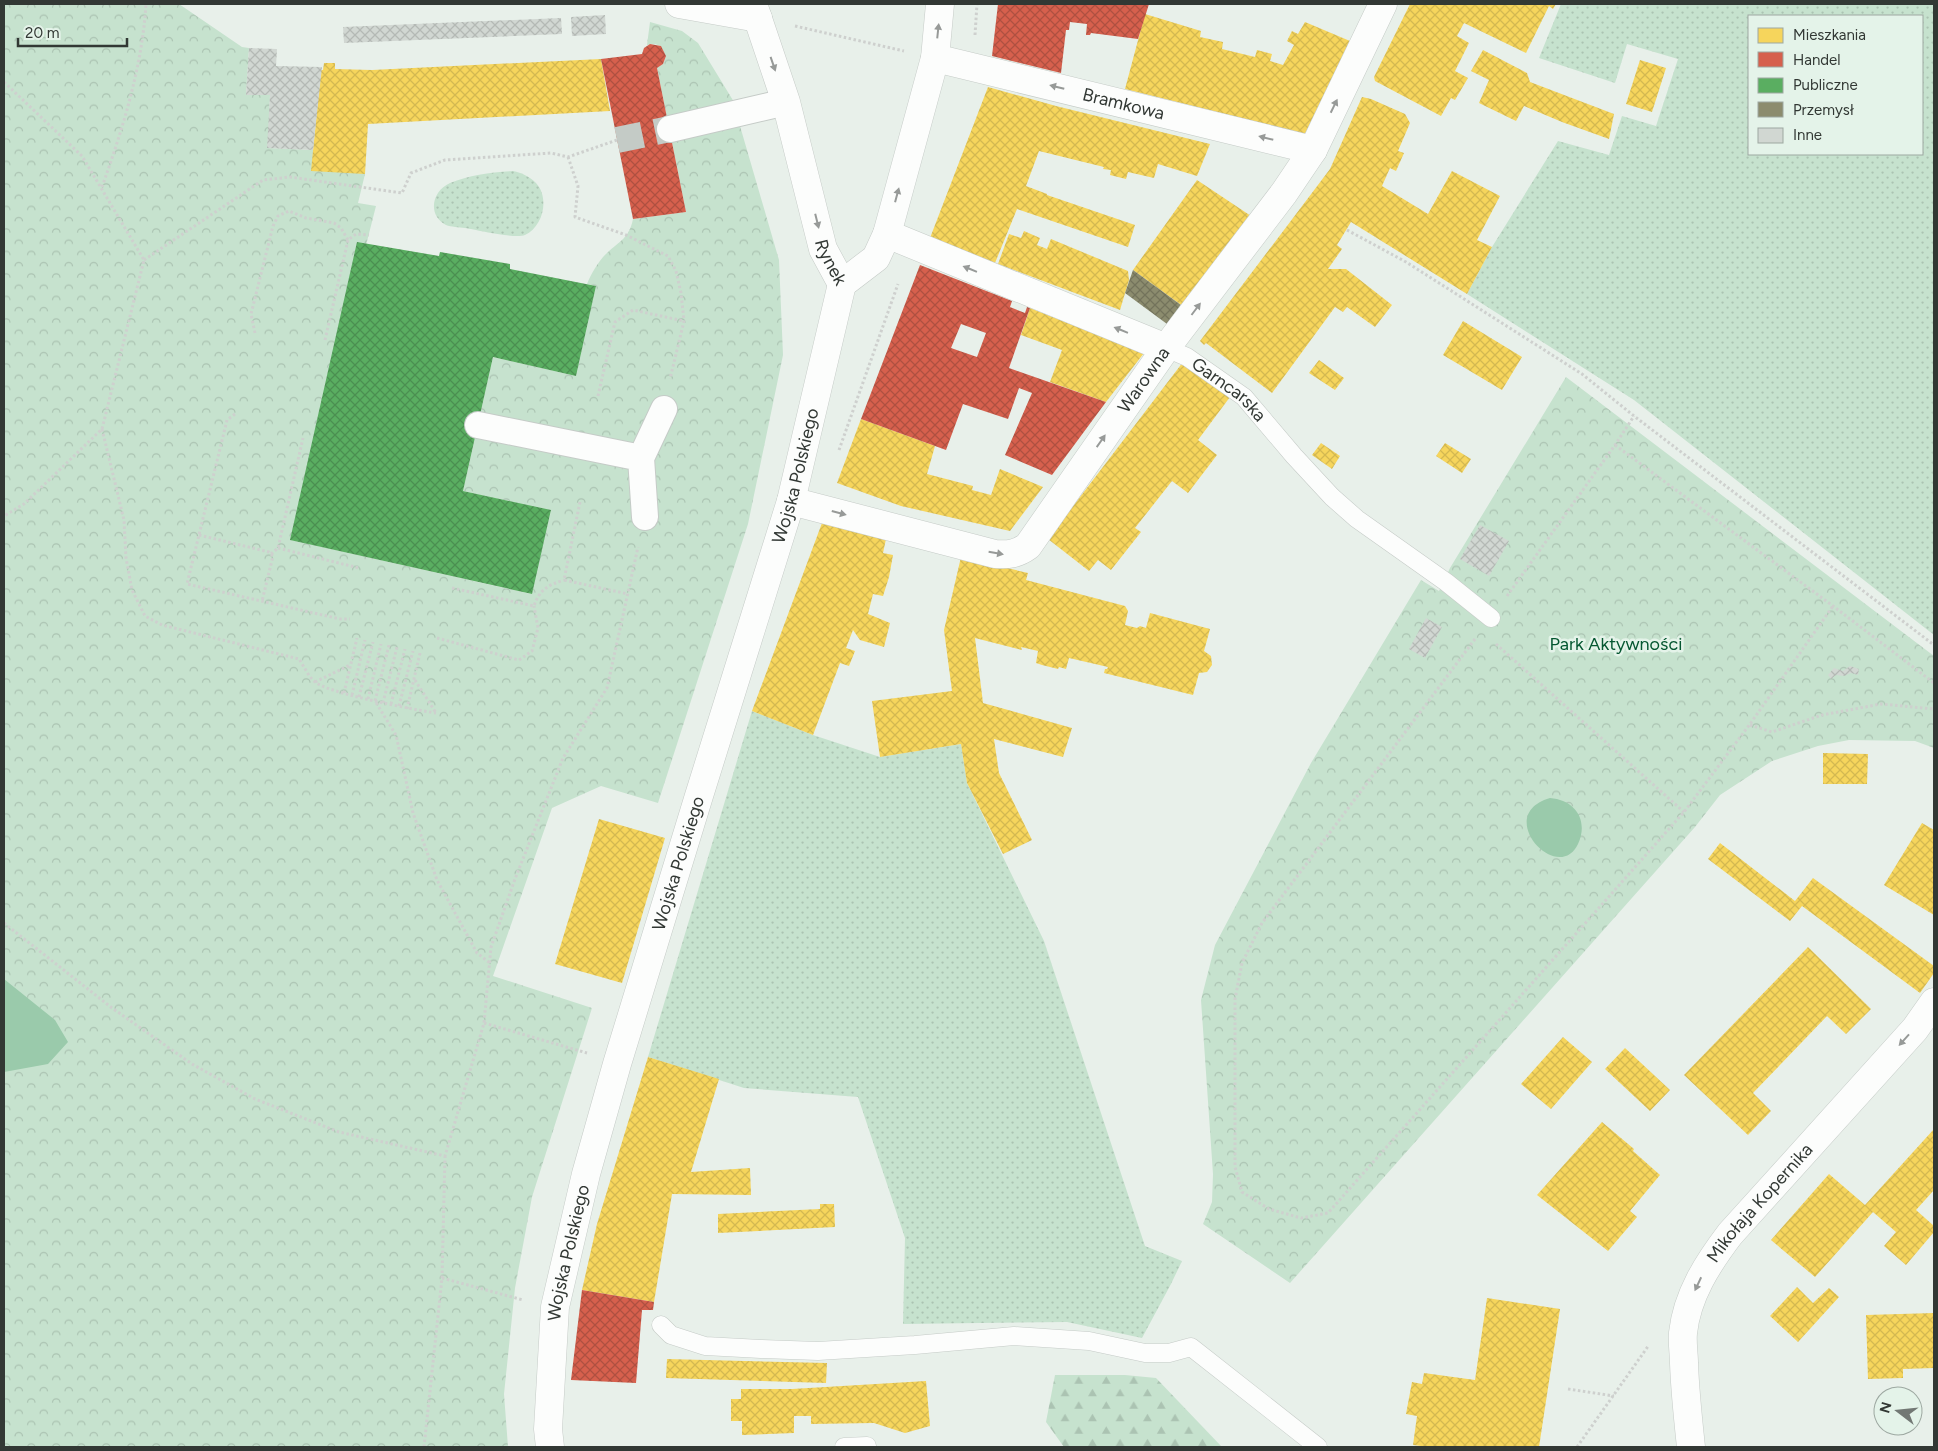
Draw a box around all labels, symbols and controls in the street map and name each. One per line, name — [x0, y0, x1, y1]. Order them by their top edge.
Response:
scale bar — [18, 15, 126, 47]
legend — [1748, 15, 1923, 155]
one-way arrow — [934, 22, 942, 38]
text: 20 m — [25, 24, 59, 42]
text: Mieszkania — [1793, 26, 1866, 44]
text: Handel — [1793, 51, 1841, 69]
one-way arrow — [770, 57, 778, 72]
text: Publiczne — [1793, 76, 1858, 94]
one-way arrow — [1049, 83, 1064, 91]
street label: Bramkowa — [1080, 83, 1167, 124]
one-way arrow — [1330, 99, 1338, 113]
text: Przemysł — [1793, 101, 1854, 119]
text: Inne — [1793, 126, 1822, 144]
one-way arrow — [1258, 134, 1273, 142]
one-way arrow — [894, 188, 902, 203]
one-way arrow — [813, 213, 821, 228]
street label: Rynek — [810, 237, 852, 289]
one-way arrow — [962, 265, 977, 273]
one-way arrow — [1190, 303, 1201, 316]
one-way arrow — [1113, 326, 1128, 334]
street label: Warowna — [1113, 343, 1174, 417]
street label: Garncarska — [1187, 353, 1271, 426]
street label: Wojska Polskiego — [767, 406, 823, 546]
one-way arrow — [1096, 434, 1106, 448]
one-way arrow — [831, 509, 846, 517]
one-way arrow — [988, 549, 1004, 557]
park label: Park Aktywności — [1550, 633, 1682, 655]
street label: Wojska Polskiego — [647, 794, 709, 933]
one-way arrow — [1898, 1034, 1910, 1046]
street label: Mikołaja Kopernika — [1702, 1139, 1817, 1267]
street label: Wojska Polskiego — [543, 1182, 594, 1322]
one-way arrow — [1693, 1277, 1701, 1291]
north arrow — [1873, 1386, 1923, 1436]
text: N — [1876, 1400, 1896, 1415]

